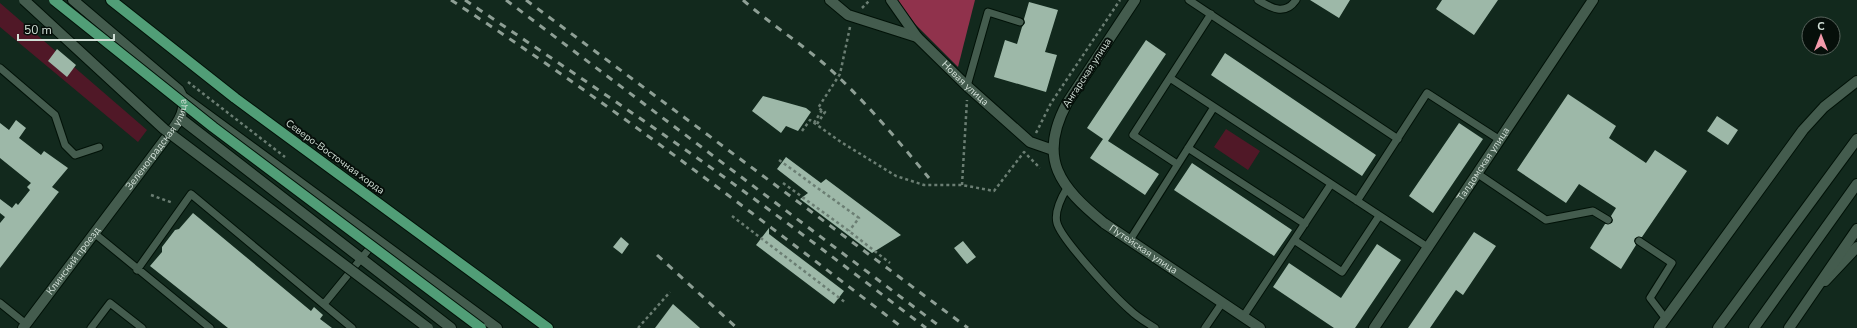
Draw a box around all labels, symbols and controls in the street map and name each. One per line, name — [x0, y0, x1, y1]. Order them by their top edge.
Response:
scale bar — [18, 16, 114, 42]
north arrow — [1801, 16, 1841, 56]
text: С — [1817, 19, 1825, 34]
text: 50 m — [24, 22, 52, 38]
street label: Ангарская улица — [1059, 36, 1115, 110]
street label: Новая улица — [938, 58, 992, 109]
street label: Зеленоградская улица — [122, 98, 190, 193]
street label: Северо-Восточная хорда — [283, 116, 387, 198]
street label: Талдомская улица — [1454, 125, 1513, 204]
street label: Путейская улица — [1106, 221, 1180, 278]
street label: Клинский проезд — [43, 224, 104, 298]

